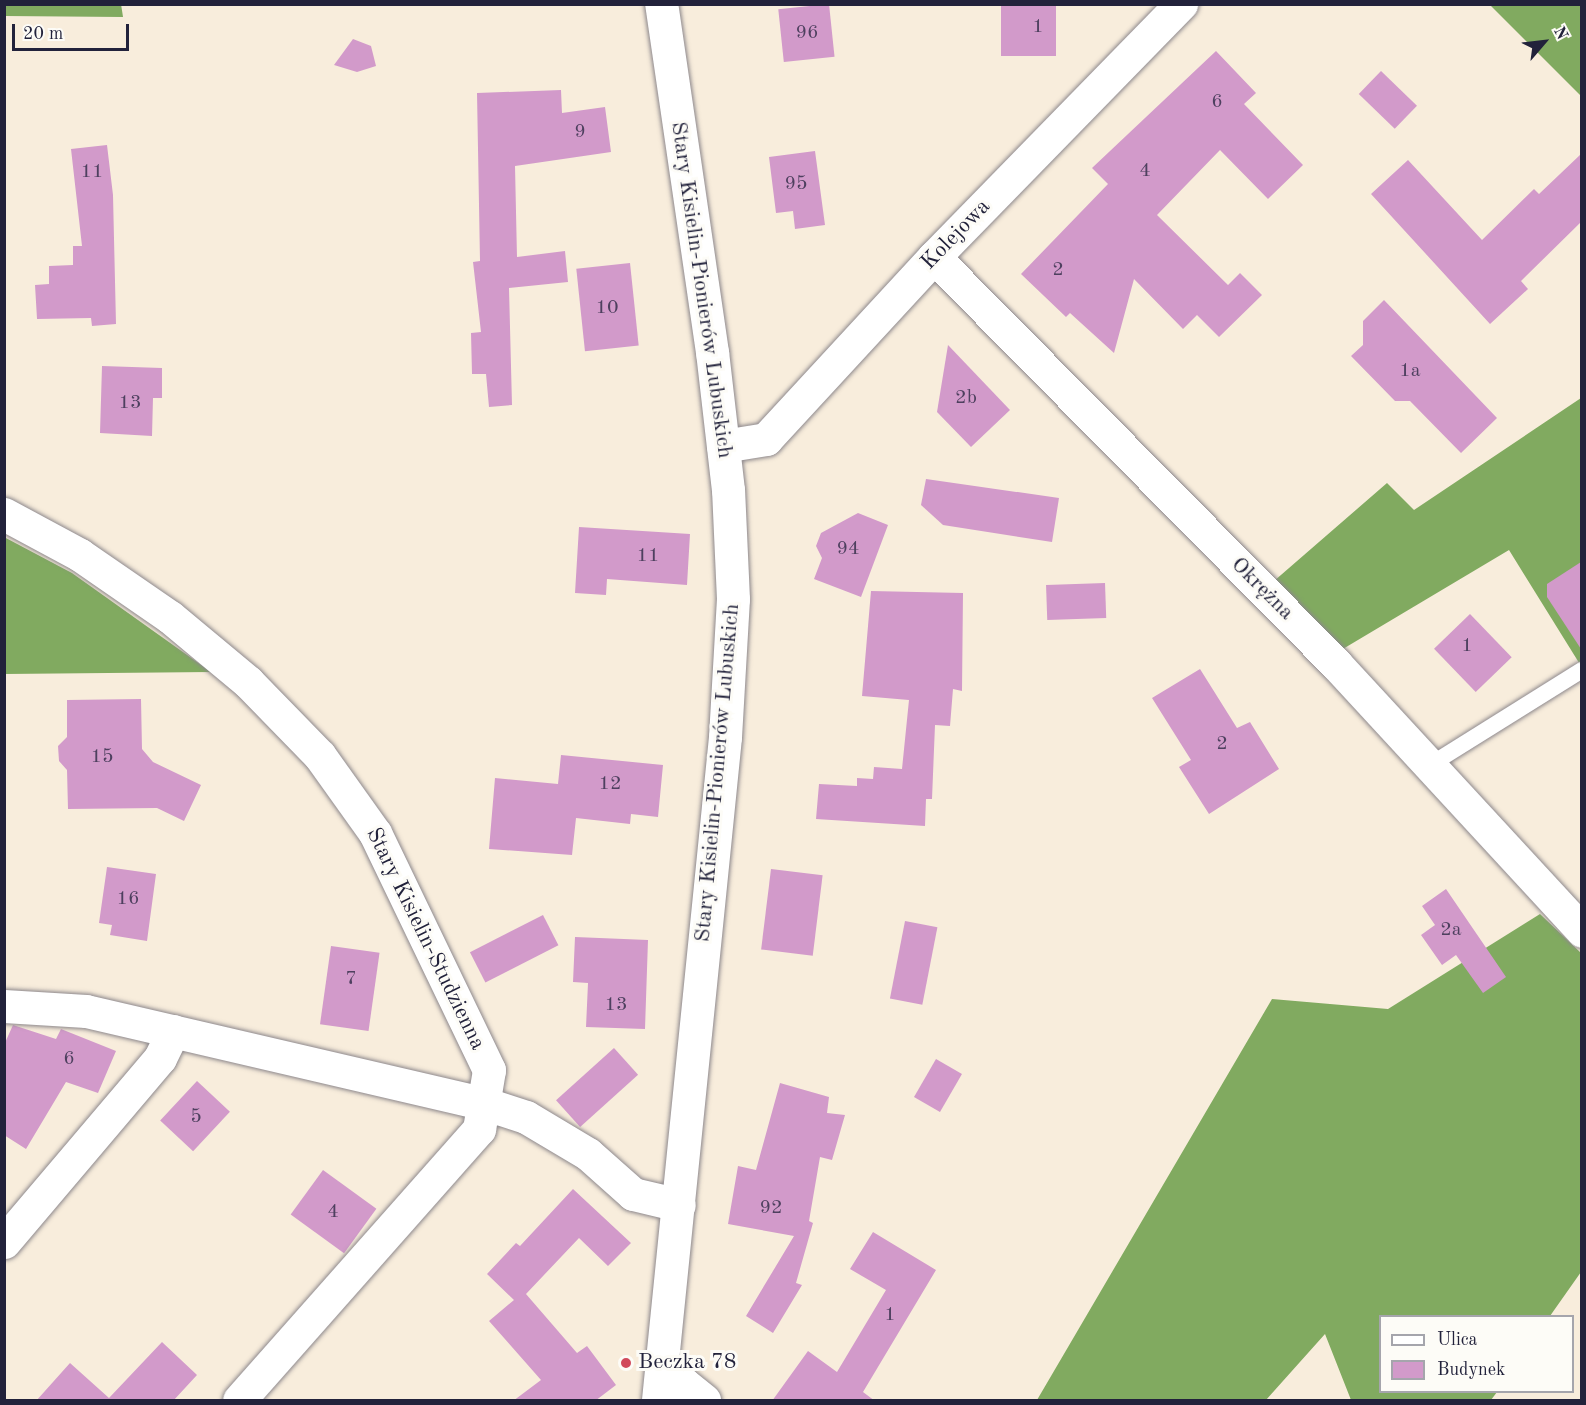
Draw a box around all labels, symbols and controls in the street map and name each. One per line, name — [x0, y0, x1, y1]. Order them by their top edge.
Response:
scale bar — [15, 12, 132, 50]
north arrow — [1514, 12, 1574, 72]
house number: 1 — [1032, 15, 1044, 39]
house number: 96 — [795, 21, 819, 45]
text: N — [1550, 24, 1570, 43]
text: 20 m — [23, 25, 63, 43]
house number: 6 — [1211, 90, 1223, 114]
house number: 9 — [574, 120, 586, 144]
street label: Stary Kisielin-Pionierów Lubuskich — [664, 120, 738, 460]
house number: 4 — [1139, 159, 1151, 183]
house number: 11 — [80, 160, 104, 184]
house number: 95 — [784, 172, 808, 196]
street label: Kolejowa — [916, 194, 996, 276]
house number: 2 — [1052, 258, 1064, 282]
house number: 10 — [595, 296, 619, 320]
house number: 1a — [1399, 359, 1421, 383]
house number: 2b — [955, 386, 977, 410]
house number: 13 — [118, 391, 142, 415]
house number: 94 — [836, 537, 860, 561]
house number: 11 — [636, 544, 660, 568]
street label: Okrężna — [1225, 552, 1299, 626]
street label: Stary Kisielin-Pionierów Lubuskich — [690, 603, 746, 943]
house number: 1 — [1461, 634, 1473, 658]
house number: 2 — [1216, 732, 1228, 756]
house number: 15 — [90, 745, 114, 769]
house number: 12 — [598, 772, 622, 796]
street label: Stary Kisielin-Studzienna — [360, 824, 490, 1054]
house number: 16 — [116, 887, 140, 911]
house number: 2a — [1440, 918, 1462, 942]
house number: 7 — [345, 967, 357, 991]
house number: 13 — [604, 993, 628, 1017]
house number: 6 — [63, 1047, 75, 1071]
house number: 5 — [190, 1105, 202, 1129]
house number: 92 — [759, 1196, 783, 1220]
house number: 4 — [327, 1200, 339, 1224]
house number: 1 — [884, 1303, 896, 1327]
legend — [1379, 1315, 1574, 1393]
text: Ulica — [1437, 1331, 1478, 1349]
place label: Beczka 78 — [638, 1350, 737, 1376]
marker: Beczka 78 — [619, 1356, 633, 1370]
text: Budynek — [1437, 1361, 1505, 1379]

